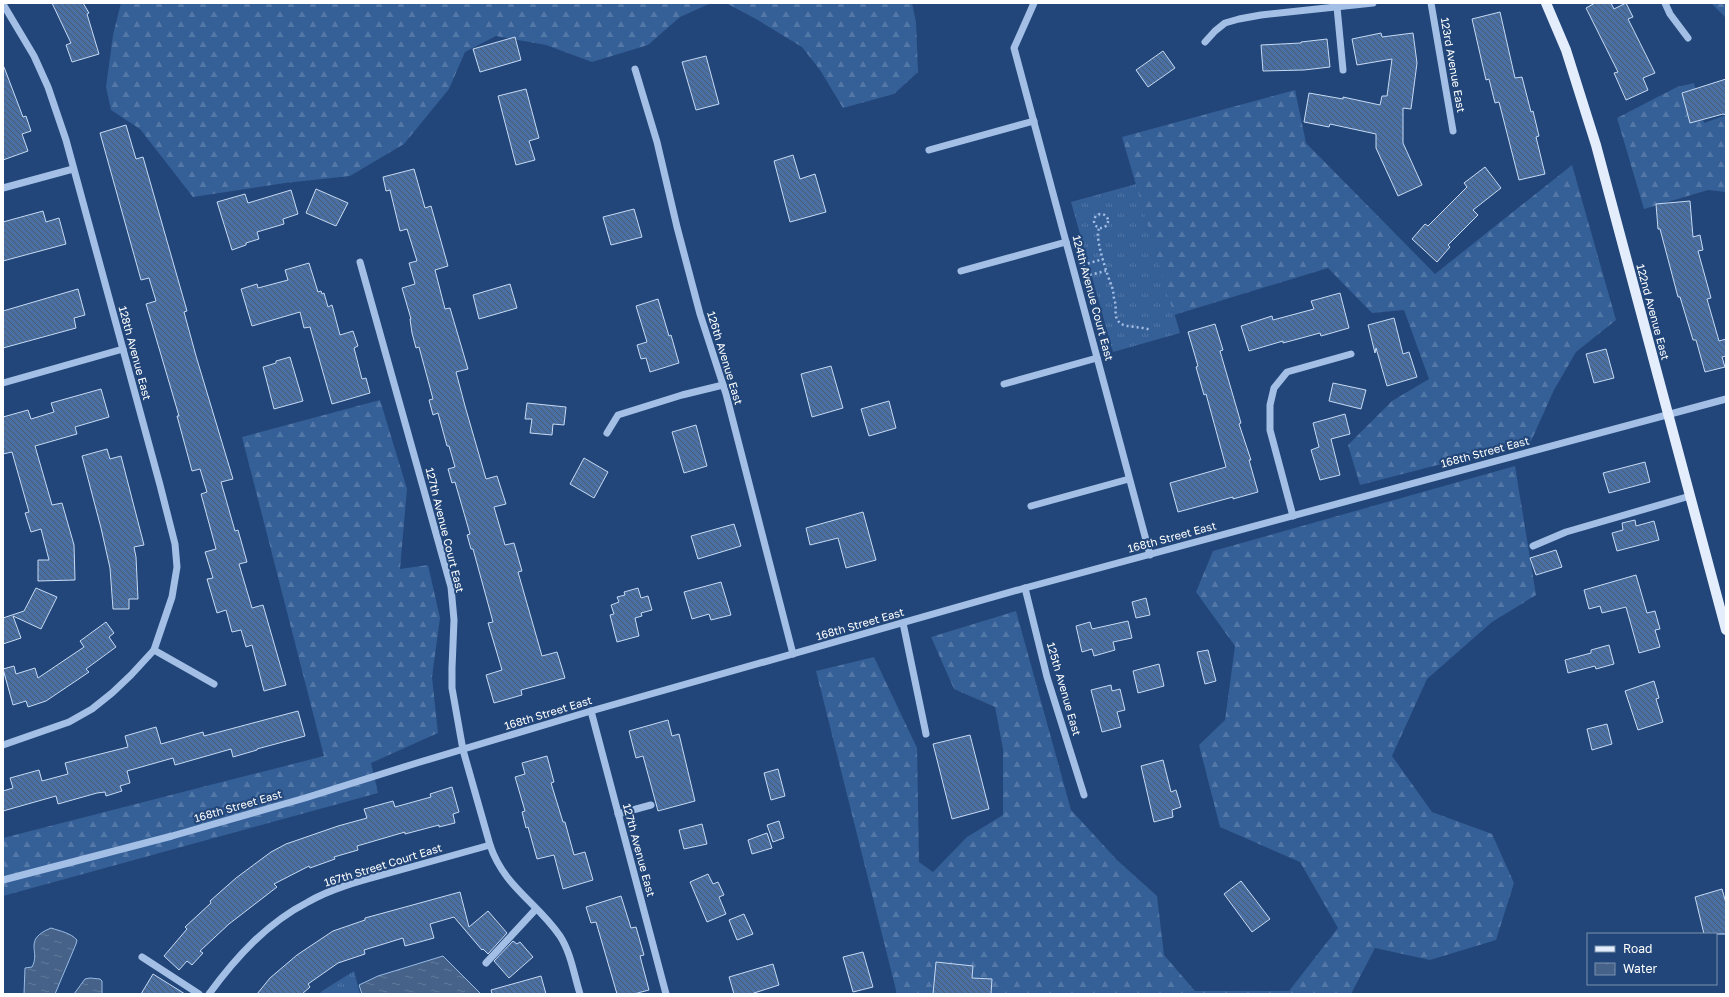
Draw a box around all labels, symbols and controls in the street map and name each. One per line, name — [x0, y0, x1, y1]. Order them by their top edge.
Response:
street label: 123rd Avenue East — [1439, 16, 1468, 114]
street label: 124th Avenue Court East — [1070, 234, 1117, 362]
street label: 122nd Avenue East — [1634, 262, 1673, 361]
street label: 128th Avenue East — [117, 304, 154, 401]
street label: 126th Avenue East — [705, 310, 746, 406]
street label: 168th Street East — [1439, 433, 1530, 470]
street label: 127th Avenue Court East — [424, 466, 467, 594]
street label: 168th Street East — [1126, 518, 1217, 555]
street label: 168th Street East — [814, 605, 905, 642]
street label: 125th Avenue East — [1045, 641, 1084, 737]
street label: 168th Street East — [502, 693, 593, 732]
street label: 168th Street East — [192, 787, 283, 824]
street label: 127th Avenue East — [621, 802, 658, 898]
street label: 167th Street Court East — [322, 840, 443, 889]
legend — [1587, 933, 1717, 985]
text: Road — [1623, 941, 1652, 956]
text: Water — [1623, 961, 1657, 976]

